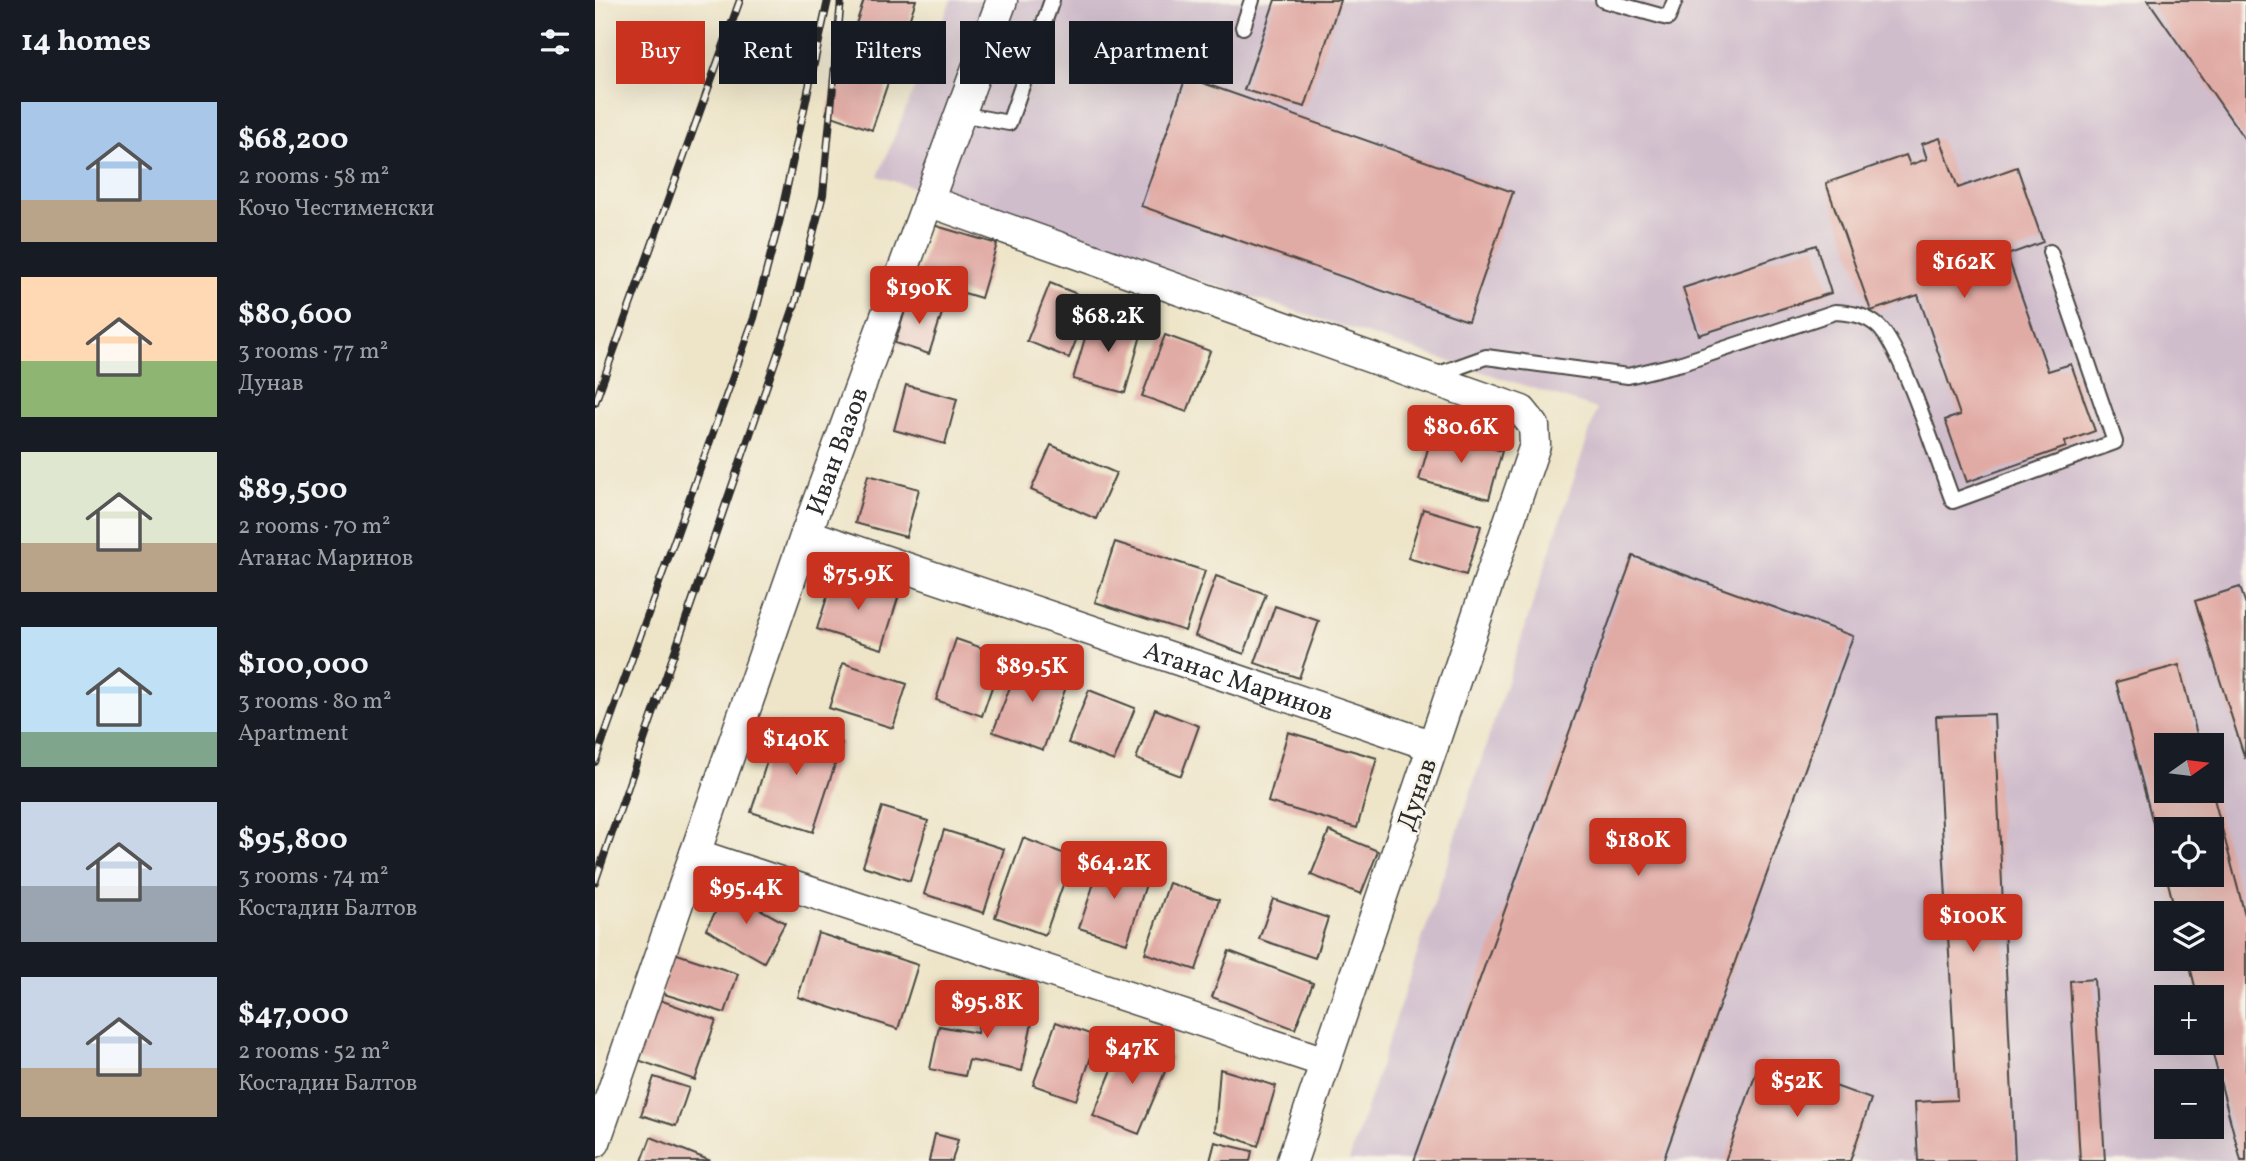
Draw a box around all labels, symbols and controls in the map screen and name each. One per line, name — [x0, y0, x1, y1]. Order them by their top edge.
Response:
text: 14 homes — [21, 21, 151, 63]
chip: Buy — [616, 21, 705, 84]
chip: Rent — [719, 21, 817, 84]
chip: Filters — [831, 21, 946, 84]
chip: New — [960, 21, 1055, 84]
chip: Apartment — [1069, 21, 1233, 84]
icon: filters — [536, 23, 574, 61]
text: $68,200 — [238, 119, 348, 161]
icon: home — [77, 130, 161, 214]
text: 2 rooms · 58 m² — [238, 161, 389, 193]
text: Кочо Честименски — [238, 193, 434, 225]
pin: $162K — [1915, 240, 2013, 300]
text: $162K — [1932, 247, 1996, 279]
pin: $190K — [870, 266, 968, 326]
text: $190K — [886, 273, 952, 305]
text: $80,600 — [238, 294, 352, 336]
pin: $68.2K — [1051, 294, 1165, 354]
text: $68.2K — [1072, 301, 1144, 333]
icon: home — [77, 305, 161, 389]
text: 3 rooms · 77 m² — [238, 336, 388, 368]
text: Дунав — [238, 368, 304, 400]
street label: Иван Вазов — [798, 382, 878, 521]
pin: $80.6K — [1404, 406, 1518, 465]
text: $80.6K — [1423, 412, 1499, 444]
text: $89,500 — [238, 469, 347, 511]
icon: home — [77, 480, 161, 564]
text: 2 rooms · 70 m² — [238, 511, 391, 543]
text: Атанас Маринов — [238, 543, 414, 575]
pin: $75.9K — [801, 552, 915, 612]
text: $75.9K — [823, 559, 893, 591]
street label: Атанас Маринов — [1138, 633, 1338, 731]
text: $100,000 — [238, 644, 369, 686]
pin: $89.5K — [975, 644, 1089, 704]
text: $89.5K — [996, 651, 1068, 683]
icon: home — [77, 655, 161, 739]
text: 3 rooms · 80 m² — [238, 686, 391, 718]
text: Apartment — [238, 718, 349, 750]
pin: $140K — [747, 718, 845, 777]
text: $140K — [763, 724, 829, 756]
north arrow — [2154, 733, 2224, 803]
map controls — [2154, 733, 2224, 1139]
street label: Дунав — [1389, 754, 1447, 836]
button: locate — [2154, 817, 2224, 887]
pin: $180K — [1589, 818, 1687, 878]
text: $95,800 — [238, 819, 348, 861]
text: $180K — [1605, 825, 1671, 857]
icon: home — [77, 830, 161, 914]
pin: $64.2K — [1057, 842, 1171, 901]
text: $64.2K — [1077, 848, 1151, 880]
text: 3 rooms · 74 m² — [238, 861, 388, 893]
pin: $95.4K — [689, 866, 803, 926]
text: $95.4K — [709, 873, 783, 905]
text: Костадин Балтов — [238, 893, 417, 925]
pin: $100K — [1924, 894, 2022, 954]
text: $100K — [1939, 901, 2007, 933]
button: layers — [2154, 901, 2224, 971]
pin: $95.8K — [930, 981, 1044, 1040]
button: + — [2154, 985, 2224, 1055]
text: $95.8K — [951, 987, 1023, 1019]
text: $47,000 — [238, 994, 349, 1036]
icon: home — [77, 1005, 161, 1089]
pin: $47K — [1091, 1026, 1173, 1086]
text: $47K — [1105, 1033, 1159, 1065]
text: 2 rooms · 52 m² — [238, 1036, 390, 1068]
pin: $52K — [1756, 1060, 1838, 1119]
text: $52K — [1771, 1066, 1823, 1098]
text: Костадин Балтов — [238, 1068, 417, 1100]
button: − — [2154, 1069, 2224, 1139]

